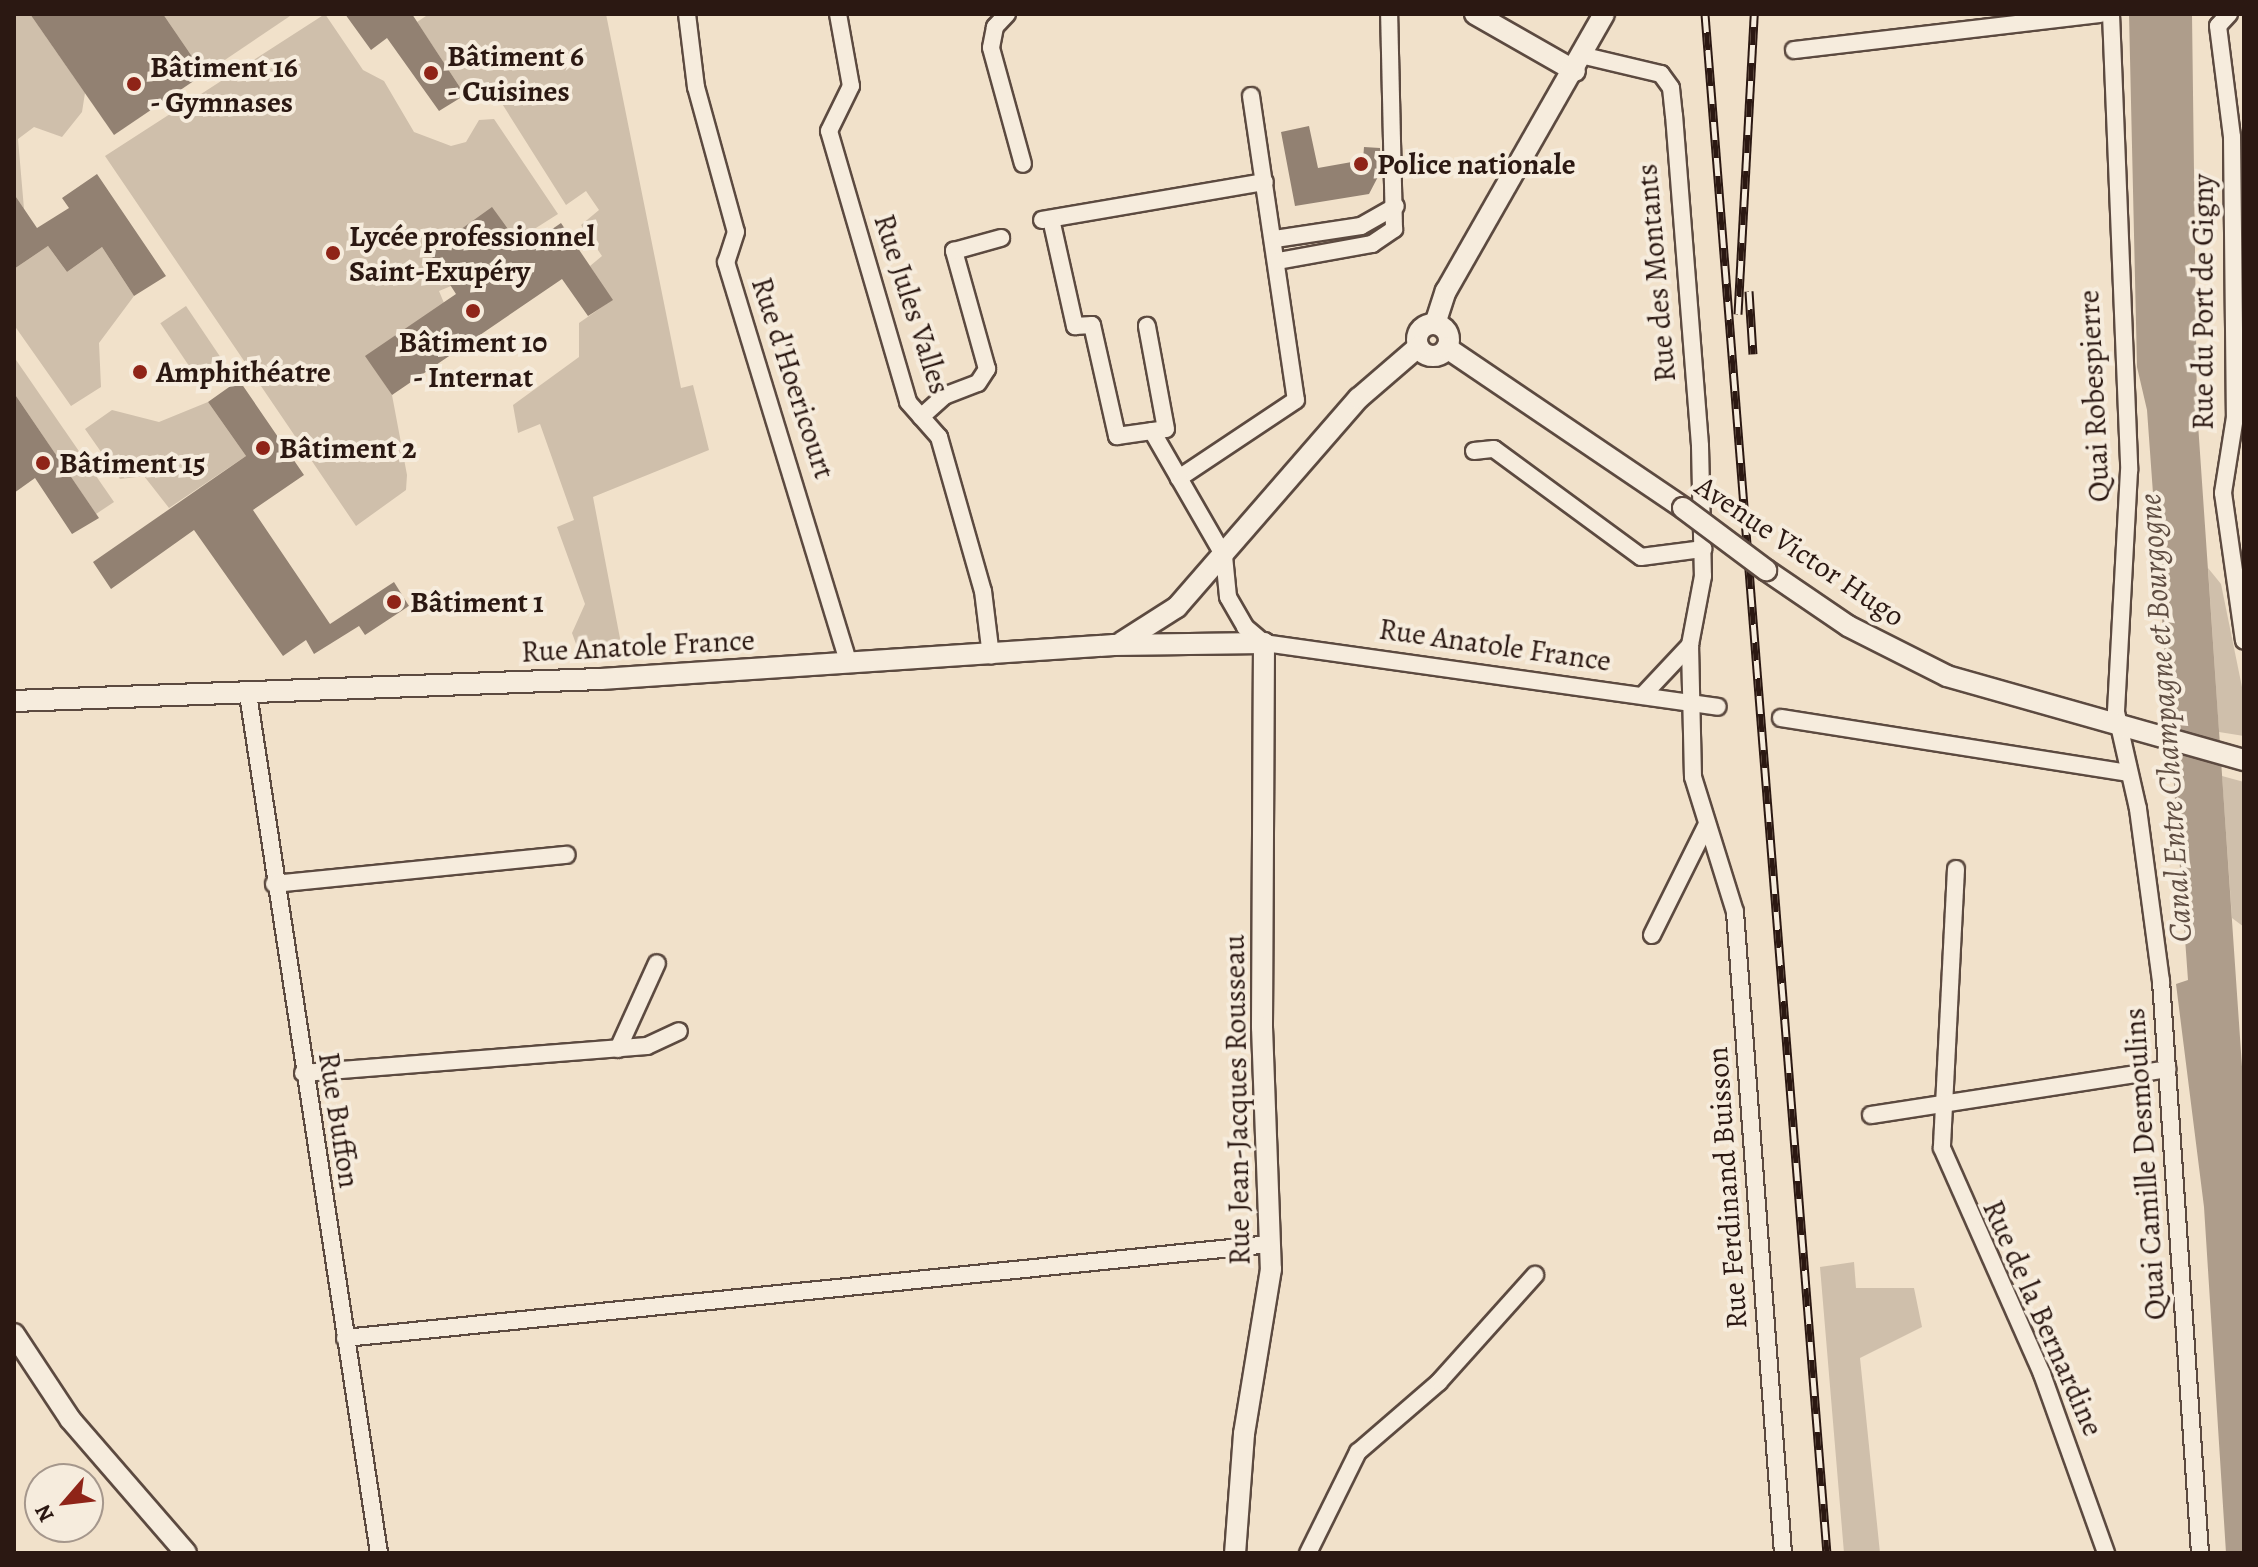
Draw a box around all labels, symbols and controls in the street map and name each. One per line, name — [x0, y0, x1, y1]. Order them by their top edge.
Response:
place label: Bâtiment 6 - Cuisines — [447, 38, 584, 108]
place label: Bâtiment 16 - Gymnases — [150, 49, 298, 120]
marker: Bâtiment 6 - Cuisines — [422, 64, 440, 82]
marker: Bâtiment 16 - Gymnases — [125, 75, 143, 93]
place label: Police nationale — [1377, 146, 1576, 182]
marker: Police nationale — [1352, 155, 1370, 173]
street label: Rue des Montants — [1629, 162, 1683, 384]
street label: Rue du Port de Gigny — [2185, 174, 2221, 430]
street label: Rue Jules Valles — [866, 210, 958, 398]
place label: Lycée professionnel Saint-Exupéry — [349, 218, 595, 288]
marker: Lycée professionnel Saint-Exupéry — [324, 244, 342, 262]
street label: Rue d'Hoericourt — [743, 273, 843, 483]
street label: Quai Robespierre — [2070, 289, 2118, 503]
marker: Bâtiment 10 - Internat — [464, 302, 482, 320]
place label: Bâtiment 10 - Internat — [399, 324, 547, 394]
place label: Amphithéatre — [156, 354, 331, 390]
marker: Amphithéatre — [131, 363, 149, 381]
place label: Bâtiment 2 — [279, 430, 416, 466]
marker: Bâtiment 2 — [254, 439, 272, 457]
place label: Bâtiment 15 — [59, 445, 205, 481]
marker: Bâtiment 15 — [34, 454, 52, 472]
street label: Avenue Victor Hugo — [1689, 468, 1911, 634]
water label: Canal Entre Champagne et Bourgogne — [2130, 492, 2200, 944]
place label: Bâtiment 1 — [410, 584, 544, 620]
marker: Bâtiment 1 — [385, 593, 403, 611]
street label: Rue Anatole France — [1377, 611, 1613, 679]
street label: Rue Anatole France — [520, 622, 756, 670]
street label: Rue Jean-Jacques Rousseau — [1216, 934, 1258, 1266]
street label: Quai Camille Desmoulins — [2116, 1007, 2174, 1321]
street label: Rue Ferdinand Buisson — [1699, 1045, 1755, 1331]
street label: Rue Buffon — [311, 1050, 367, 1190]
street label: Rue de la Bernardine — [1975, 1194, 2111, 1442]
north arrow — [24, 1463, 104, 1543]
text: N — [28, 1499, 62, 1527]

